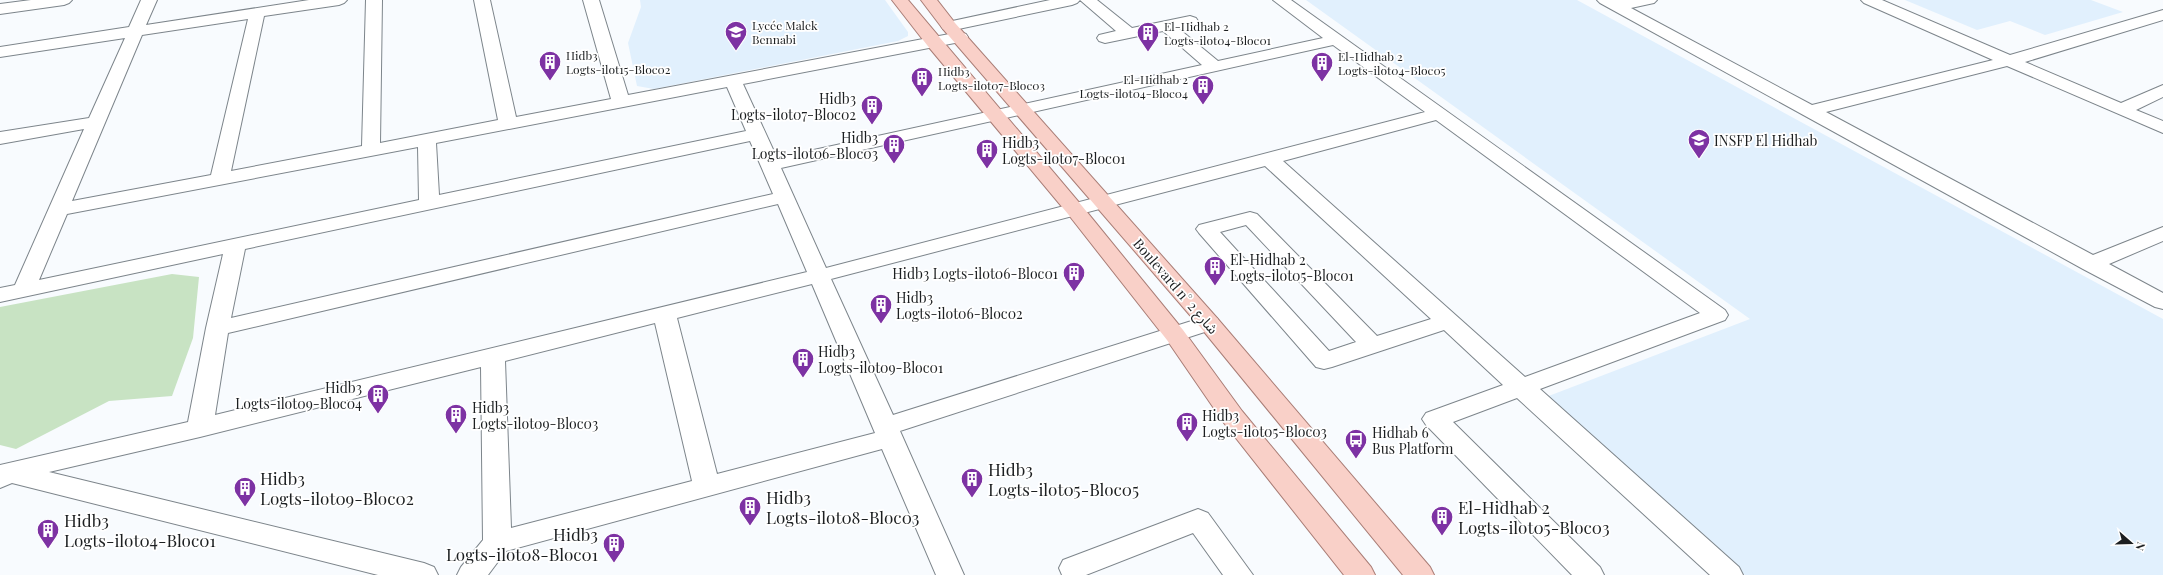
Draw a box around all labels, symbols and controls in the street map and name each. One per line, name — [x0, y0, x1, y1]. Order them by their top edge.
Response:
place label: Lycée Malek Bennabi — [752, 17, 818, 47]
place label: El-Hidhab 2 Logts-ilot04-Bloc01 — [1164, 18, 1272, 48]
school or university icon: Lycée Malek Bennabi — [723, 19, 749, 52]
building icon: El-Hidhab 2 Logts-ilot04-Bloc01 — [1135, 20, 1161, 53]
place label: Hidb3 Logts-ilot15-Bloc02 — [566, 47, 671, 77]
place label: El-Hidhab 2 Logts-ilot04-Bloc05 — [1338, 48, 1446, 78]
building icon: Hidb3 Logts-ilot15-Bloc02 — [537, 49, 563, 82]
building icon: El-Hidhab 2 Logts-ilot04-Bloc05 — [1309, 50, 1335, 83]
place label: Hidb3 Logts-ilot07-Bloc03 — [938, 63, 1045, 93]
building icon: Hidb3 Logts-ilot07-Bloc03 — [909, 65, 935, 98]
place label: El-Hidhab 2 Logts-ilot04-Bloc04 — [1079, 71, 1188, 101]
building icon: El-Hidhab 2 Logts-ilot04-Bloc04 — [1190, 73, 1216, 106]
place label: Hidb3 Logts-ilot07-Bloc02 — [731, 89, 856, 124]
building icon: Hidb3 Logts-ilot07-Bloc02 — [859, 93, 885, 126]
school or university icon: INSFP El Hidhab — [1686, 127, 1712, 160]
place label: Hidb3 Logts-ilot06-Bloc03 — [752, 128, 878, 163]
place label: INSFP El Hidhab — [1714, 131, 1818, 150]
building icon: Hidb3 Logts-ilot06-Bloc03 — [881, 132, 907, 165]
place label: Hidb3 Logts-ilot07-Bloc01 — [1002, 133, 1126, 168]
building icon: Hidb3 Logts-ilot07-Bloc01 — [974, 137, 1000, 170]
street label: Boulevard n° شارع 2 — [1128, 234, 1223, 339]
place label: El-Hidhab 2 Logts-ilot05-Bloc01 — [1230, 250, 1354, 285]
building icon: El-Hidhab 2 Logts-ilot05-Bloc01 — [1202, 254, 1228, 287]
building icon: Hidb3 Logts-ilot06-Bloc01 — [1061, 260, 1087, 293]
place label: Hidb3 Logts-ilot06-Bloc01 — [892, 264, 1058, 283]
place label: Hidb3 Logts-ilot06-Bloc02 — [896, 288, 1023, 323]
building icon: Hidb3 Logts-ilot06-Bloc02 — [868, 292, 894, 325]
place label: Hidb3 Logts-ilot09-Bloc01 — [818, 342, 943, 377]
building icon: Hidb3 Logts-ilot09-Bloc01 — [790, 346, 816, 379]
place label: Hidb3 Logts-ilot09-Bloc04 — [235, 378, 362, 413]
building icon: Hidb3 Logts-ilot09-Bloc04 — [365, 382, 391, 415]
place label: Hidb3 Logts-ilot09-Bloc03 — [472, 398, 598, 433]
building icon: Hidb3 Logts-ilot09-Bloc03 — [443, 402, 469, 435]
place label: Hidb3 Logts-ilot05-Bloc03 — [1202, 406, 1327, 441]
building icon: Hidb3 Logts-ilot05-Bloc03 — [1174, 410, 1200, 443]
place label: Hidhab 6 Bus Platform — [1372, 423, 1454, 458]
bus stop icon: Hidhab 6 Bus Platform — [1343, 427, 1369, 460]
place label: Hidb3 Logts-ilot05-Bloc05 — [988, 458, 1139, 500]
building icon: Hidb3 Logts-ilot05-Bloc05 — [959, 466, 985, 499]
place label: Hidb3 Logts-ilot09-Bloc02 — [260, 467, 414, 509]
building icon: Hidb3 Logts-ilot09-Bloc02 — [232, 475, 258, 508]
place label: Hidb3 Logts-ilot08-Bloc03 — [766, 486, 920, 528]
building icon: Hidb3 Logts-ilot08-Bloc03 — [737, 494, 763, 527]
place label: El-Hidhab 2 Logts-ilot05-Bloc03 — [1458, 496, 1610, 538]
building icon: El-Hidhab 2 Logts-ilot05-Bloc03 — [1429, 504, 1455, 537]
place label: Hidb3 Logts-ilot04-Bloc01 — [64, 509, 216, 551]
building icon: Hidb3 Logts-ilot04-Bloc01 — [35, 517, 61, 550]
place label: Hidb3 Logts-ilot08-Bloc01 — [446, 523, 598, 565]
north arrow — [2111, 523, 2151, 563]
building icon: Hidb3 Logts-ilot08-Bloc01 — [601, 531, 627, 564]
text: N — [2132, 540, 2149, 553]

